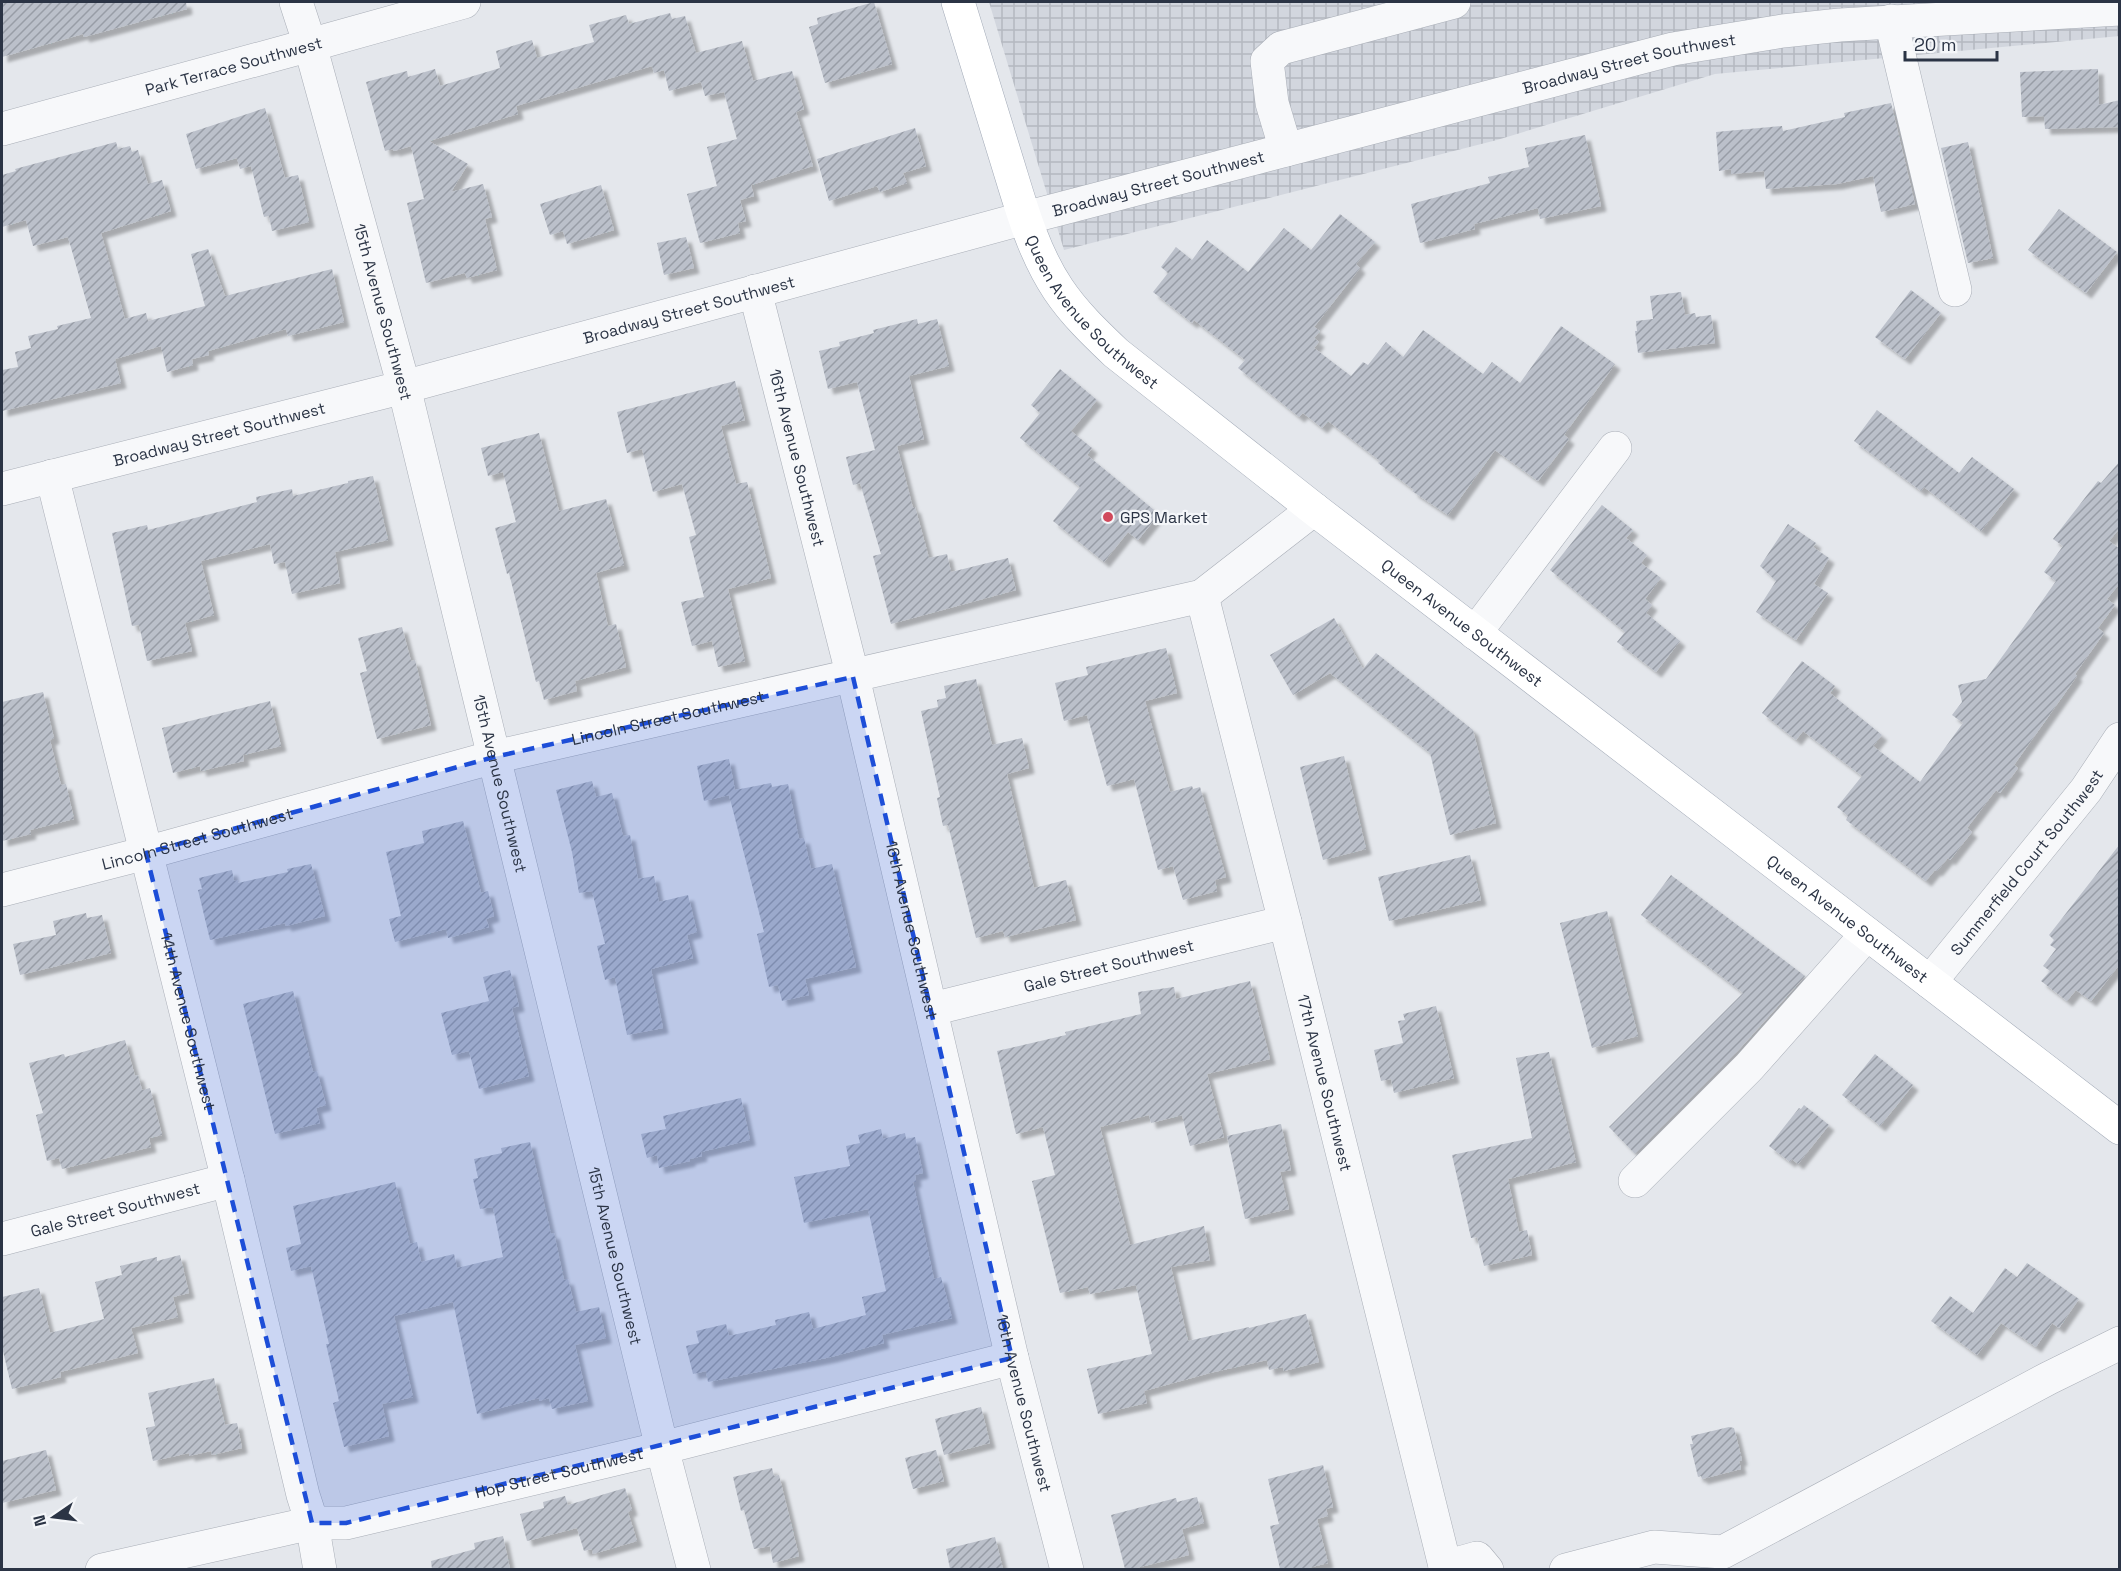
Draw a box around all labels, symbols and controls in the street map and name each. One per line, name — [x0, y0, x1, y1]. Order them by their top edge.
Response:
scale bar — [1905, 24, 1996, 62]
street label: Broadway Street Southwest — [1520, 29, 1737, 99]
street label: Park Terrace Southwest — [143, 32, 325, 100]
text: 20 m — [1914, 33, 1957, 56]
street label: Broadway Street Southwest — [1050, 146, 1267, 221]
street label: 15th Avenue Southwest — [349, 221, 417, 403]
street label: Queen Avenue Southwest — [1021, 232, 1163, 394]
street label: Broadway Street Southwest — [581, 271, 797, 349]
street label: 16th Avenue Southwest — [764, 367, 829, 549]
street label: Broadway Street Southwest — [111, 397, 328, 471]
place label: GPS Market — [1120, 507, 1208, 528]
marker: GPS Market — [1101, 510, 1115, 524]
street label: Queen Avenue Southwest — [1377, 554, 1547, 692]
street label: Lincoln Street Southwest — [569, 686, 767, 750]
street label: 15th Avenue Southwest — [468, 693, 532, 875]
street label: Summerfield Court Southwest — [1946, 765, 2108, 960]
street label: Lincoln Street Southwest — [100, 803, 295, 875]
street label: 16th Avenue Southwest — [881, 839, 943, 1021]
street label: Queen Avenue Southwest — [1762, 850, 1932, 988]
street label: 14th Avenue Southwest — [155, 930, 220, 1113]
street label: Gale Street Southwest — [1021, 935, 1196, 997]
street label: 17th Avenue Southwest — [1292, 992, 1357, 1174]
street label: 15th Avenue Southwest — [583, 1165, 647, 1347]
street label: Gale Street Southwest — [28, 1178, 203, 1242]
street label: 16th Avenue Southwest — [991, 1312, 1056, 1494]
street label: Hop Street Southwest — [473, 1443, 645, 1503]
north arrow — [24, 1487, 84, 1547]
text: N — [28, 1513, 51, 1528]

